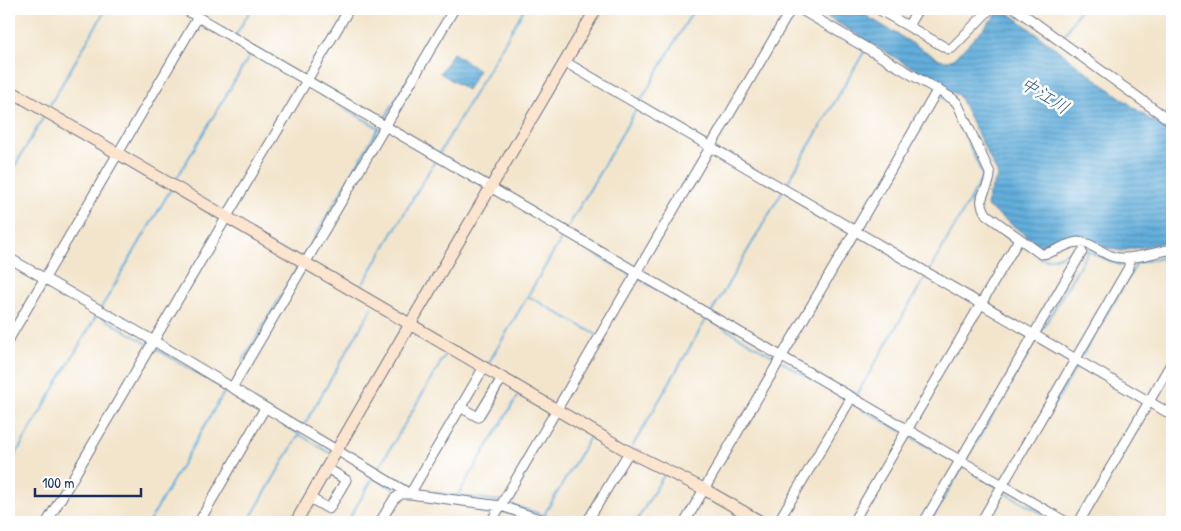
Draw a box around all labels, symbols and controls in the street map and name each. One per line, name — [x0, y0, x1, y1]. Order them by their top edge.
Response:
water label: 中江川 — [1015, 70, 1075, 120]
scale bar — [35, 466, 141, 498]
text: 100 m — [42, 472, 75, 493]

